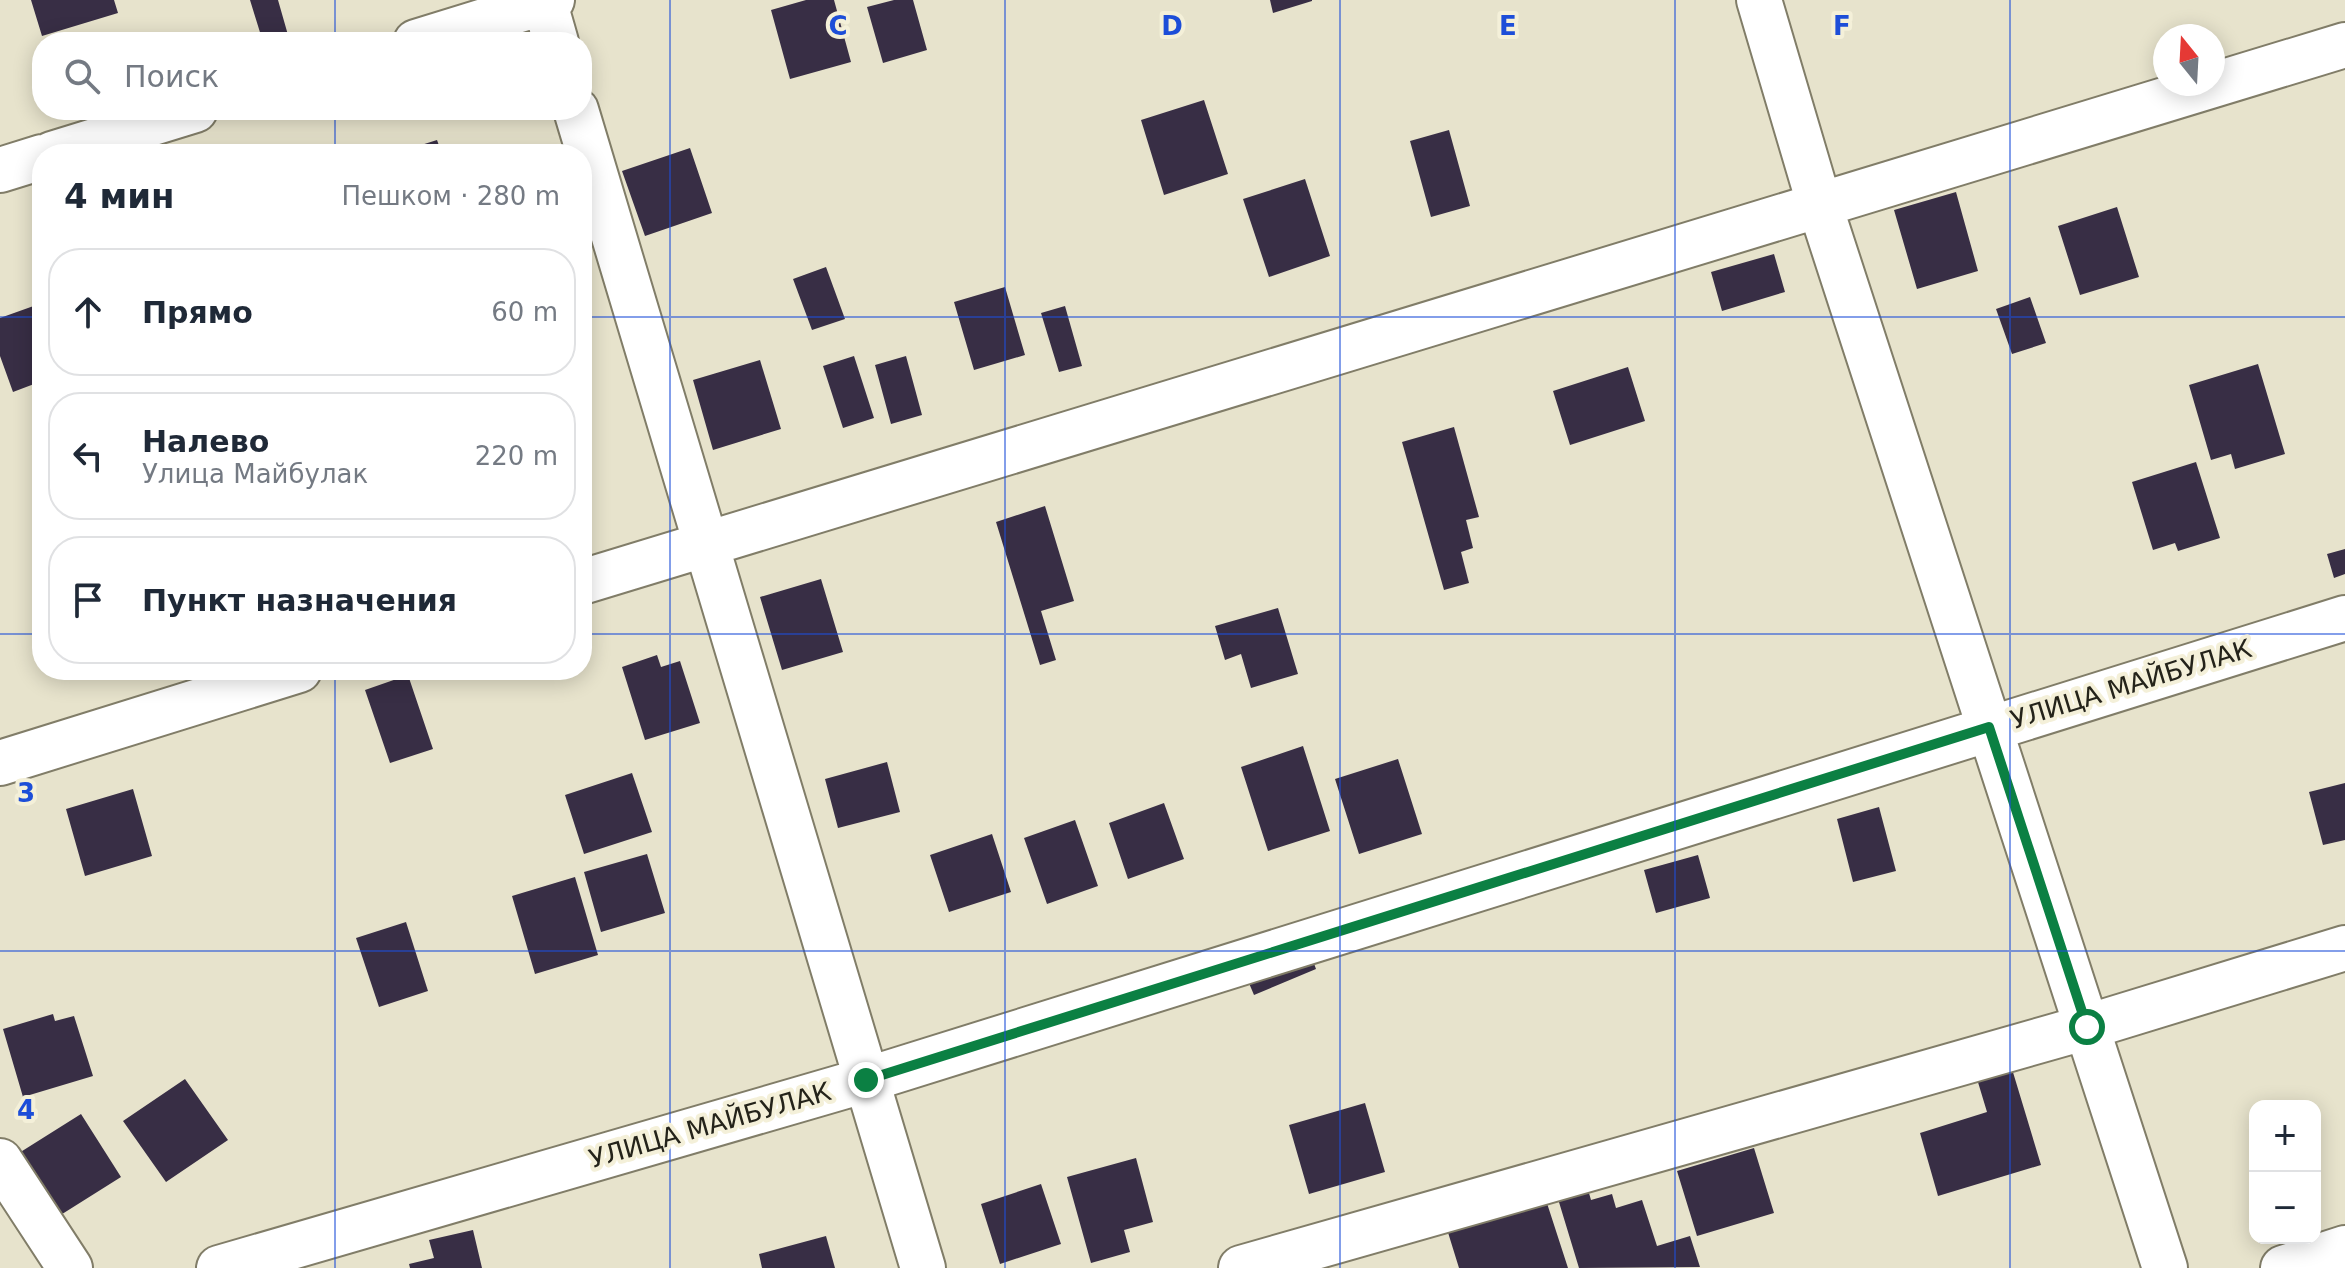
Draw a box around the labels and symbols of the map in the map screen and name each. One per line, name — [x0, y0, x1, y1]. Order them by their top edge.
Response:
text: C — [828, 11, 848, 41]
text: D — [1161, 11, 1183, 41]
text: E — [1499, 11, 1517, 41]
text: F — [1833, 11, 1851, 41]
north arrow — [2153, 24, 2225, 96]
street label: УЛИЦА МАЙБУЛАК — [2007, 632, 2255, 735]
text: 3 — [17, 778, 35, 808]
route start — [2069, 1009, 2105, 1045]
route end — [848, 1062, 884, 1098]
street label: УЛИЦА МАЙБУЛАК — [585, 1075, 834, 1174]
text: 4 — [17, 1095, 35, 1125]

